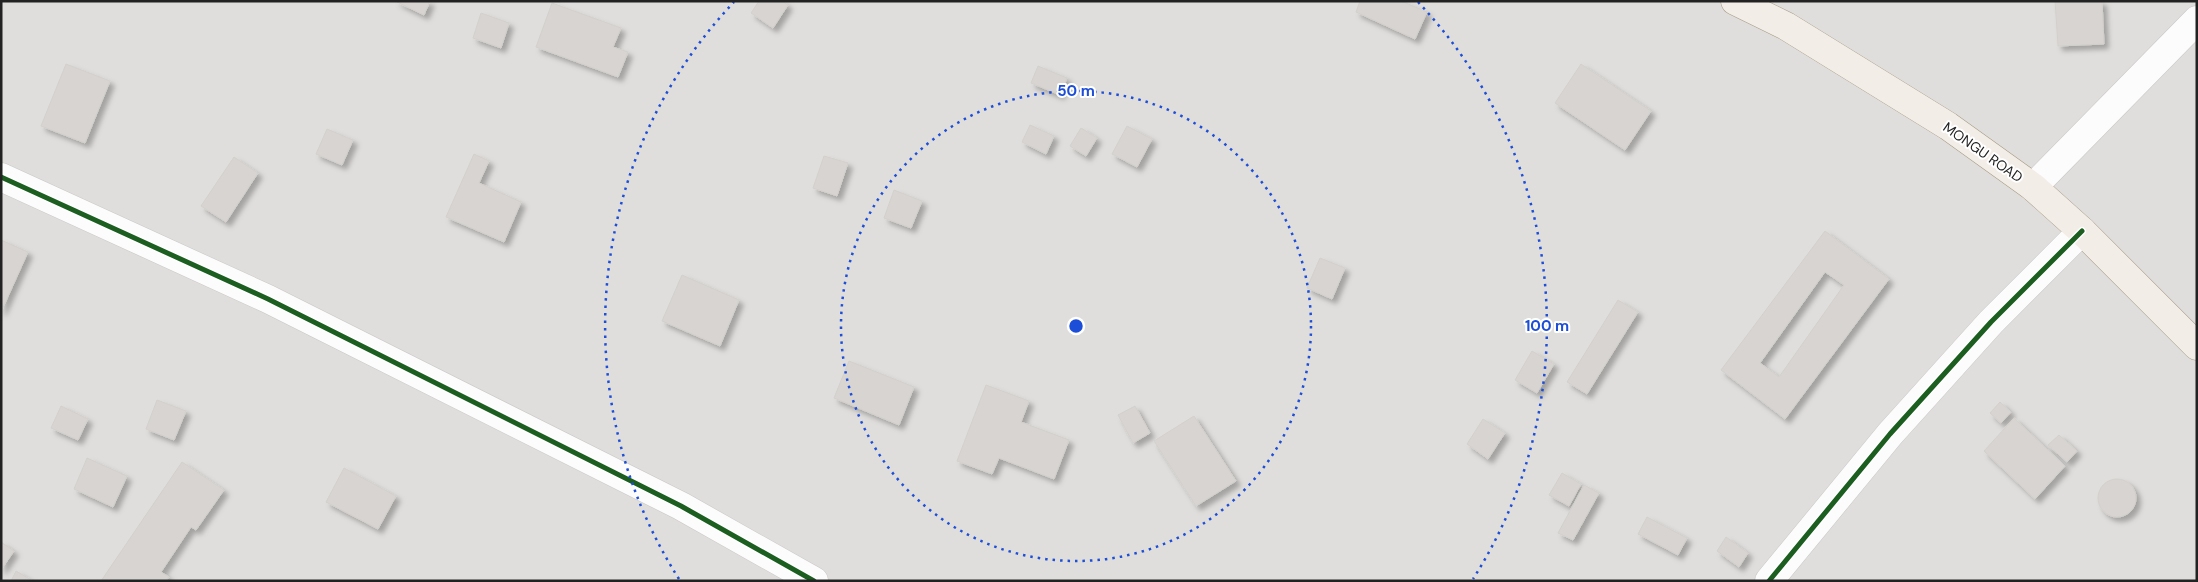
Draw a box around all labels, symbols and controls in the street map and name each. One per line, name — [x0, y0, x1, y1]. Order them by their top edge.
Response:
text: 50 m — [1057, 81, 1095, 101]
street label: MONGU ROAD — [1940, 118, 2026, 186]
text: 100 m — [1525, 316, 1569, 336]
centre of rings — [1067, 317, 1085, 335]

